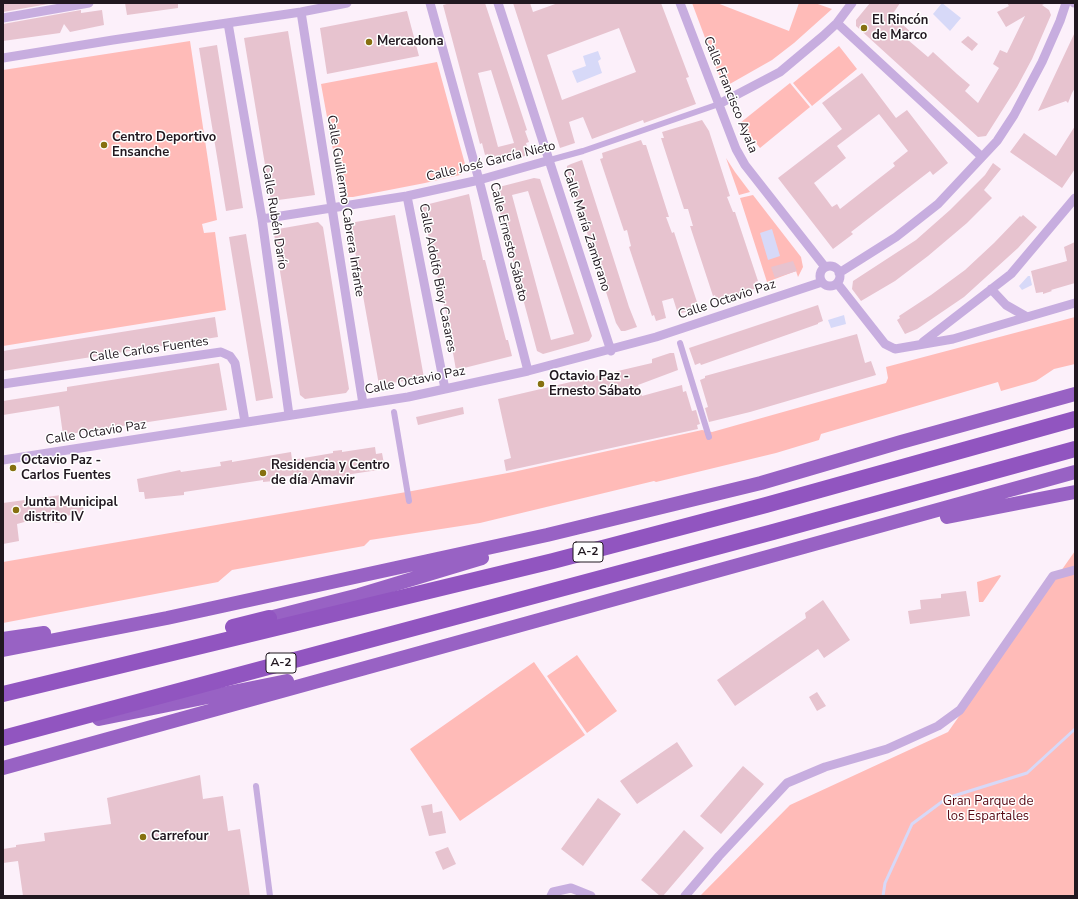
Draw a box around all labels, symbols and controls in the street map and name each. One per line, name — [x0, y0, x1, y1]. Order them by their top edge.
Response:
place label: El Rincón de Marco — [872, 13, 928, 44]
marker: El Rincón de Marco — [859, 23, 869, 33]
place label: Mercadona — [377, 34, 444, 50]
street label: Calle Francisco Ayala — [699, 34, 761, 156]
marker: Mercadona — [364, 37, 374, 47]
street label: Calle Guillermo Cabrera Infante — [323, 114, 367, 298]
place label: Centro Deportivo Ensanche — [112, 130, 216, 161]
street label: Calle José García Nieto — [425, 138, 557, 186]
marker: Centro Deportivo Ensanche — [99, 140, 109, 150]
street label: Calle Rubén Darío — [258, 163, 290, 271]
street label: Calle María Zambrano — [559, 167, 613, 293]
street label: Calle Ernesto Sábato — [486, 181, 530, 303]
street label: Calle Adolfo Bioy Casares — [415, 202, 459, 354]
street label: Calle Octavio Paz — [676, 277, 778, 323]
street label: Calle Carlos Fuentes — [88, 334, 210, 366]
street label: Calle Octavio Paz — [364, 364, 466, 398]
place label: Octavio Paz - Ernesto Sábato — [549, 369, 641, 400]
marker: Octavio Paz - Ernesto Sábato — [536, 379, 546, 389]
street label: Calle Octavio Paz — [45, 417, 147, 449]
place label: Octavio Paz - Carlos Fuentes — [21, 453, 111, 484]
place label: Residencia y Centro de día Amavir — [271, 458, 390, 489]
marker: Octavio Paz - Carlos Fuentes — [8, 463, 18, 473]
marker: Residencia y Centro de día Amavir — [258, 468, 268, 478]
place label: Junta Municipal distrito IV — [24, 495, 118, 526]
marker: Junta Municipal distrito IV — [11, 505, 21, 515]
road number: A-2 — [573, 542, 603, 562]
road number: A-2 — [266, 653, 296, 673]
park label: Gran Parque de los Espartales — [943, 794, 1033, 825]
place label: Carrefour — [151, 829, 208, 845]
marker: Carrefour — [138, 832, 148, 842]

